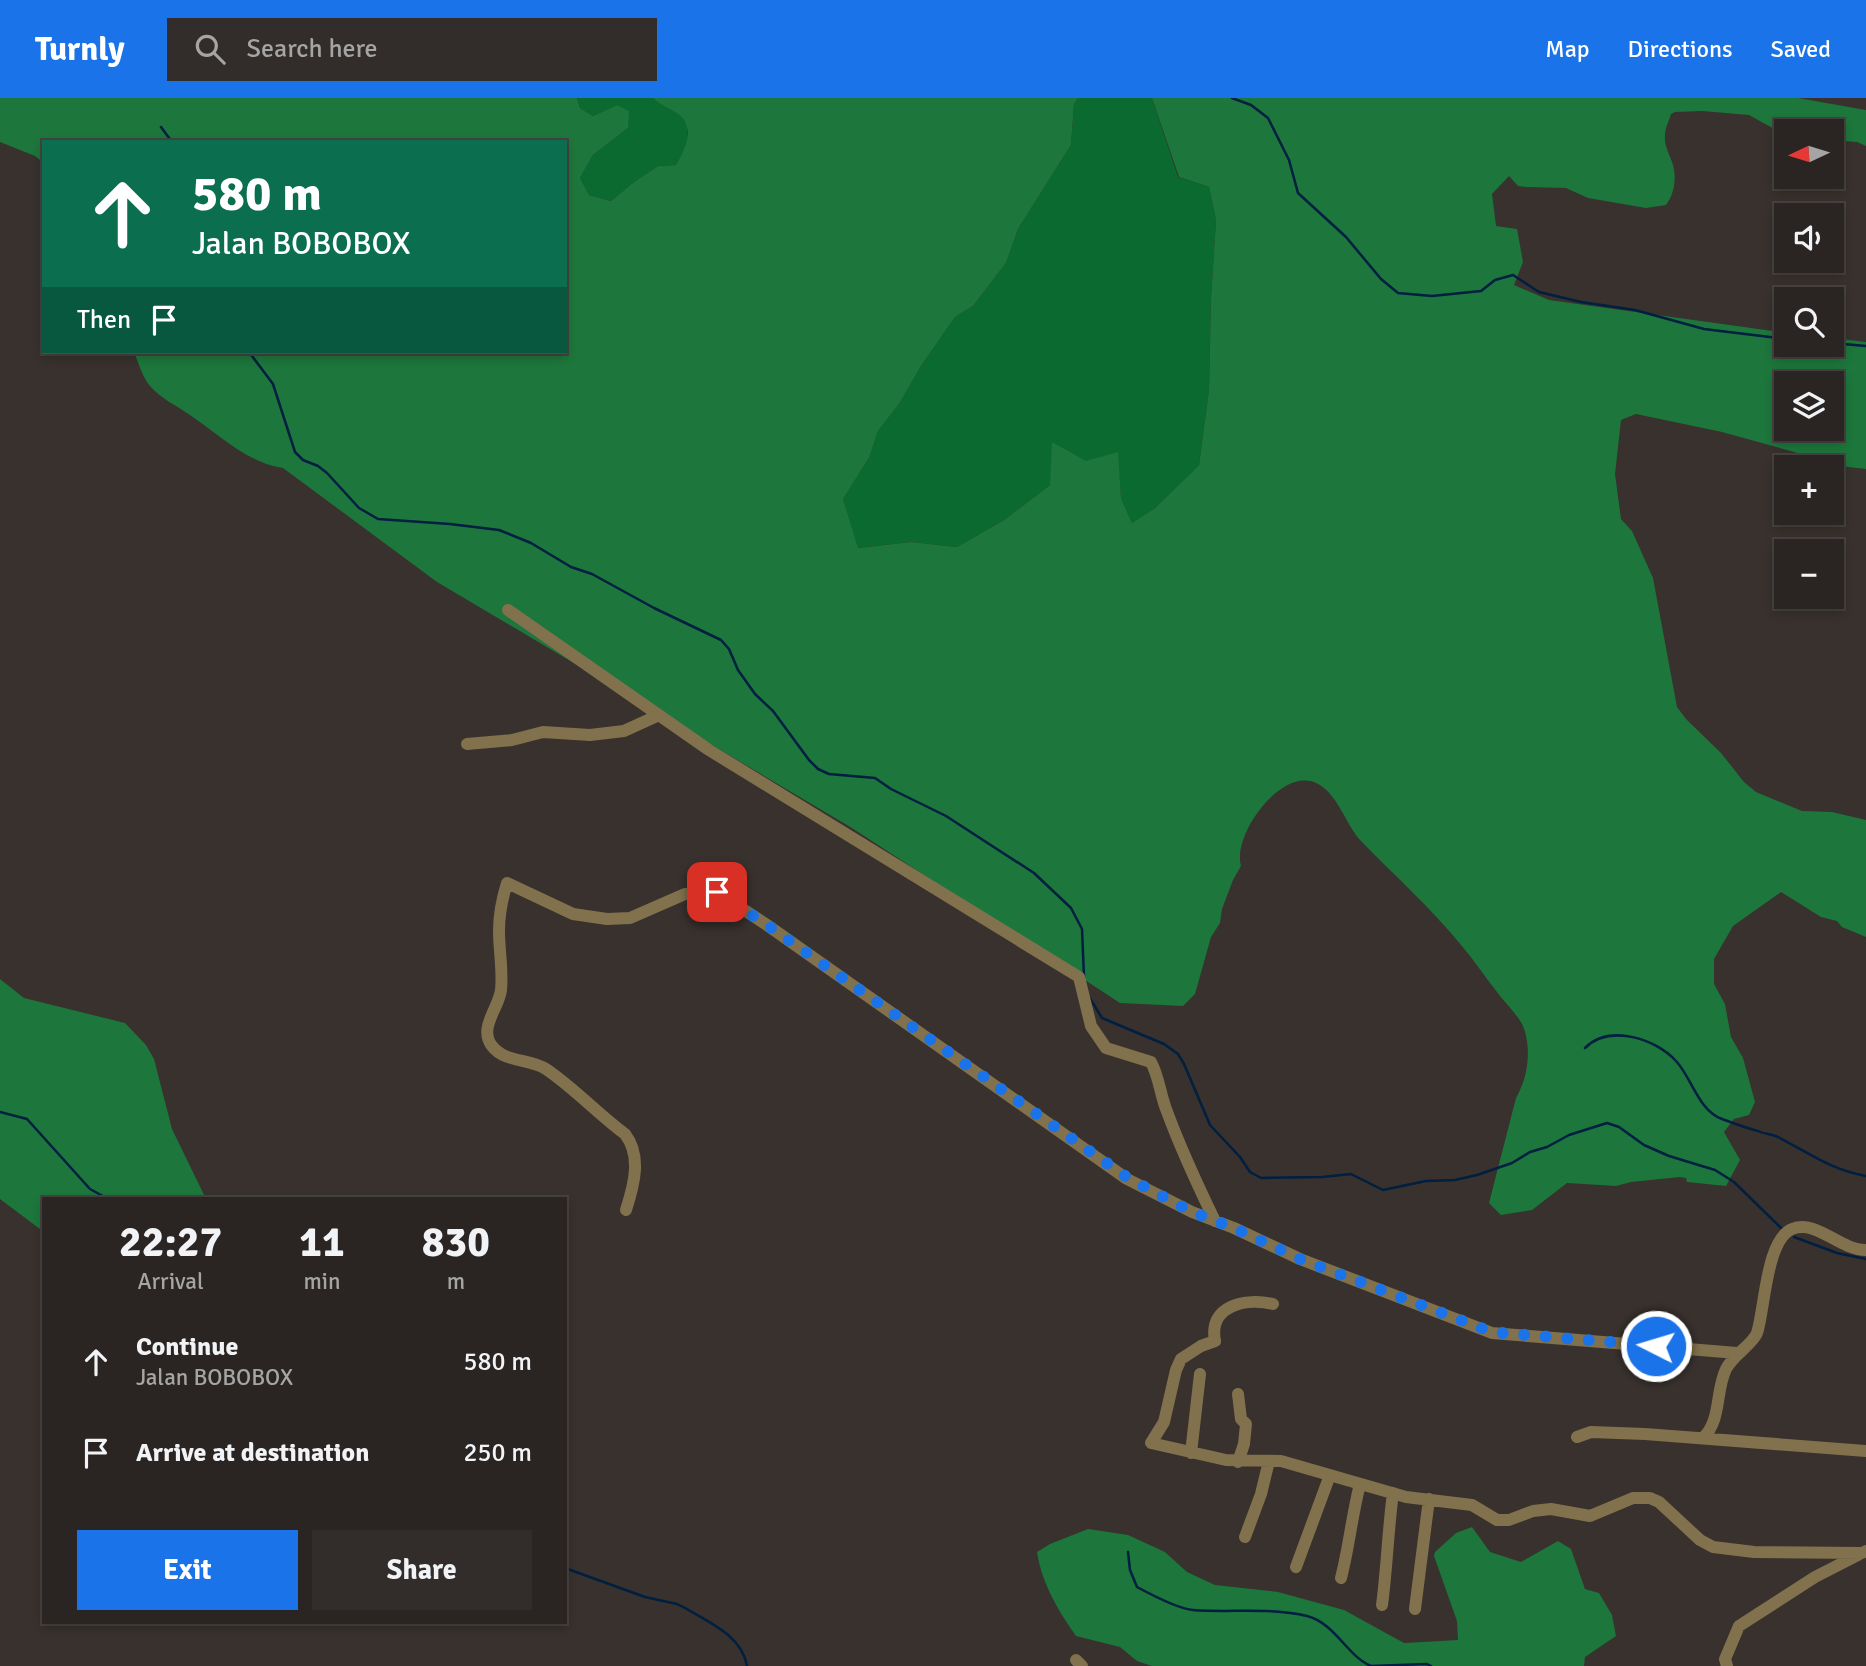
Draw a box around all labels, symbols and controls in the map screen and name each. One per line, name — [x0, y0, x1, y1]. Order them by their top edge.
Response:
search box — [167, 18, 657, 81]
text: Turnly — [35, 29, 125, 70]
icon: search — [191, 30, 229, 68]
text: Search here — [247, 33, 378, 65]
text: Map — [1545, 34, 1590, 64]
text: Directions — [1628, 34, 1733, 64]
text: Saved — [1771, 34, 1831, 64]
north arrow — [1774, 119, 1844, 189]
map controls — [1774, 119, 1844, 609]
text: 580 m — [192, 164, 322, 224]
icon: ahead — [77, 168, 168, 259]
button: sound — [1774, 203, 1844, 273]
text: Jalan BOBOBOX — [192, 224, 411, 263]
button: search — [1774, 287, 1844, 357]
icon: arrive — [145, 301, 183, 339]
text: Then — [77, 304, 131, 336]
button: layers — [1774, 371, 1844, 441]
button: + — [1774, 455, 1844, 525]
button: − — [1774, 539, 1844, 609]
pin — [687, 862, 747, 922]
icon: arrive — [698, 873, 736, 911]
text: 22:27 — [119, 1217, 222, 1268]
text: 11 — [299, 1217, 345, 1268]
text: 830 — [422, 1217, 490, 1268]
text: Arrival — [138, 1267, 204, 1296]
text: min — [303, 1267, 341, 1296]
text: m — [447, 1267, 465, 1296]
position arrow — [1619, 1309, 1693, 1383]
text: Continue — [136, 1331, 238, 1363]
icon: ahead — [77, 1343, 115, 1381]
text: 580 m — [463, 1346, 532, 1378]
text: Jalan BOBOBOX — [136, 1363, 293, 1392]
icon: arrive — [77, 1434, 115, 1472]
text: Arrive at destination — [136, 1437, 369, 1469]
text: 250 m — [463, 1437, 532, 1469]
button: Exit — [77, 1530, 298, 1610]
button: Share — [312, 1530, 532, 1610]

